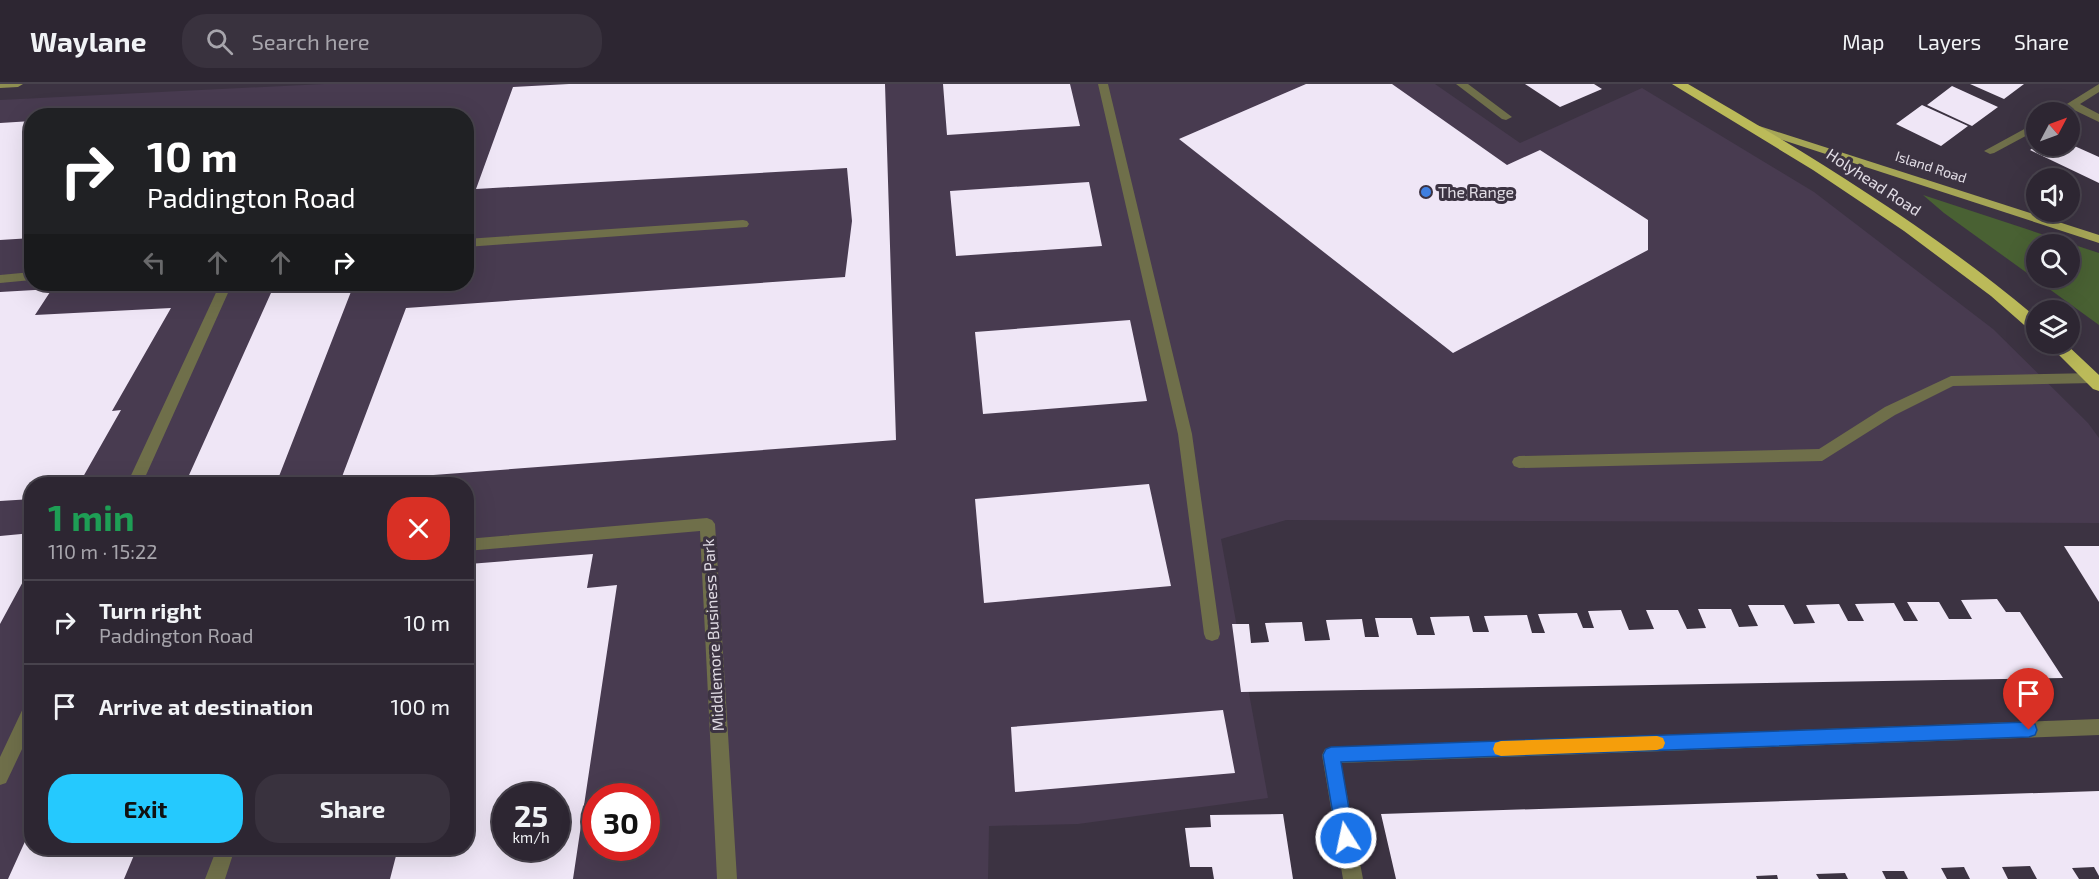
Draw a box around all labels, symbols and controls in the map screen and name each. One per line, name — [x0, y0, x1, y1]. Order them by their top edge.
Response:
search box — [182, 14, 602, 68]
text: Waylane — [30, 24, 146, 58]
icon: search — [203, 25, 236, 58]
text: Search here — [251, 28, 370, 54]
text: Map — [1842, 29, 1884, 54]
text: Layers — [1917, 29, 1981, 54]
text: Share — [2014, 29, 2069, 54]
north arrow — [2026, 102, 2080, 156]
map controls — [2026, 102, 2080, 354]
text: 10 m — [147, 130, 238, 180]
icon: right — [48, 132, 126, 210]
street label: Holyhead Road — [1823, 144, 1925, 219]
street label: Island Road — [1893, 147, 1969, 186]
button: sound — [2026, 168, 2080, 222]
text: Paddington Road — [147, 181, 356, 213]
place label: The Range — [1438, 182, 1514, 201]
marker: The Range — [1419, 185, 1433, 199]
button: search — [2026, 234, 2080, 288]
icon: left — [138, 246, 171, 279]
icon: ahead — [201, 246, 234, 279]
icon: ahead — [264, 246, 297, 279]
icon: right — [327, 246, 360, 279]
button: layers — [2026, 300, 2080, 354]
text: 1 min — [48, 495, 135, 538]
button: close — [387, 497, 450, 560]
street label: Middlemore Business Park — [698, 538, 727, 732]
text: 110 m · 15:22 — [48, 539, 157, 563]
text: Turn right — [99, 597, 201, 623]
icon: right — [48, 606, 81, 639]
text: 10 m — [404, 609, 450, 635]
text: Paddington Road — [99, 623, 253, 647]
pin — [2003, 668, 2054, 730]
icon: arrive — [2012, 677, 2045, 710]
icon: arrive — [48, 690, 81, 723]
text: Arrive at destination — [99, 693, 313, 719]
text: 100 m — [391, 693, 450, 719]
button: Exit — [48, 774, 243, 843]
button: Share — [255, 774, 450, 843]
speed limit sign: 30 — [582, 783, 660, 861]
text: 25 — [514, 797, 548, 833]
position arrow — [1314, 806, 1378, 870]
text: km/h — [512, 828, 550, 846]

